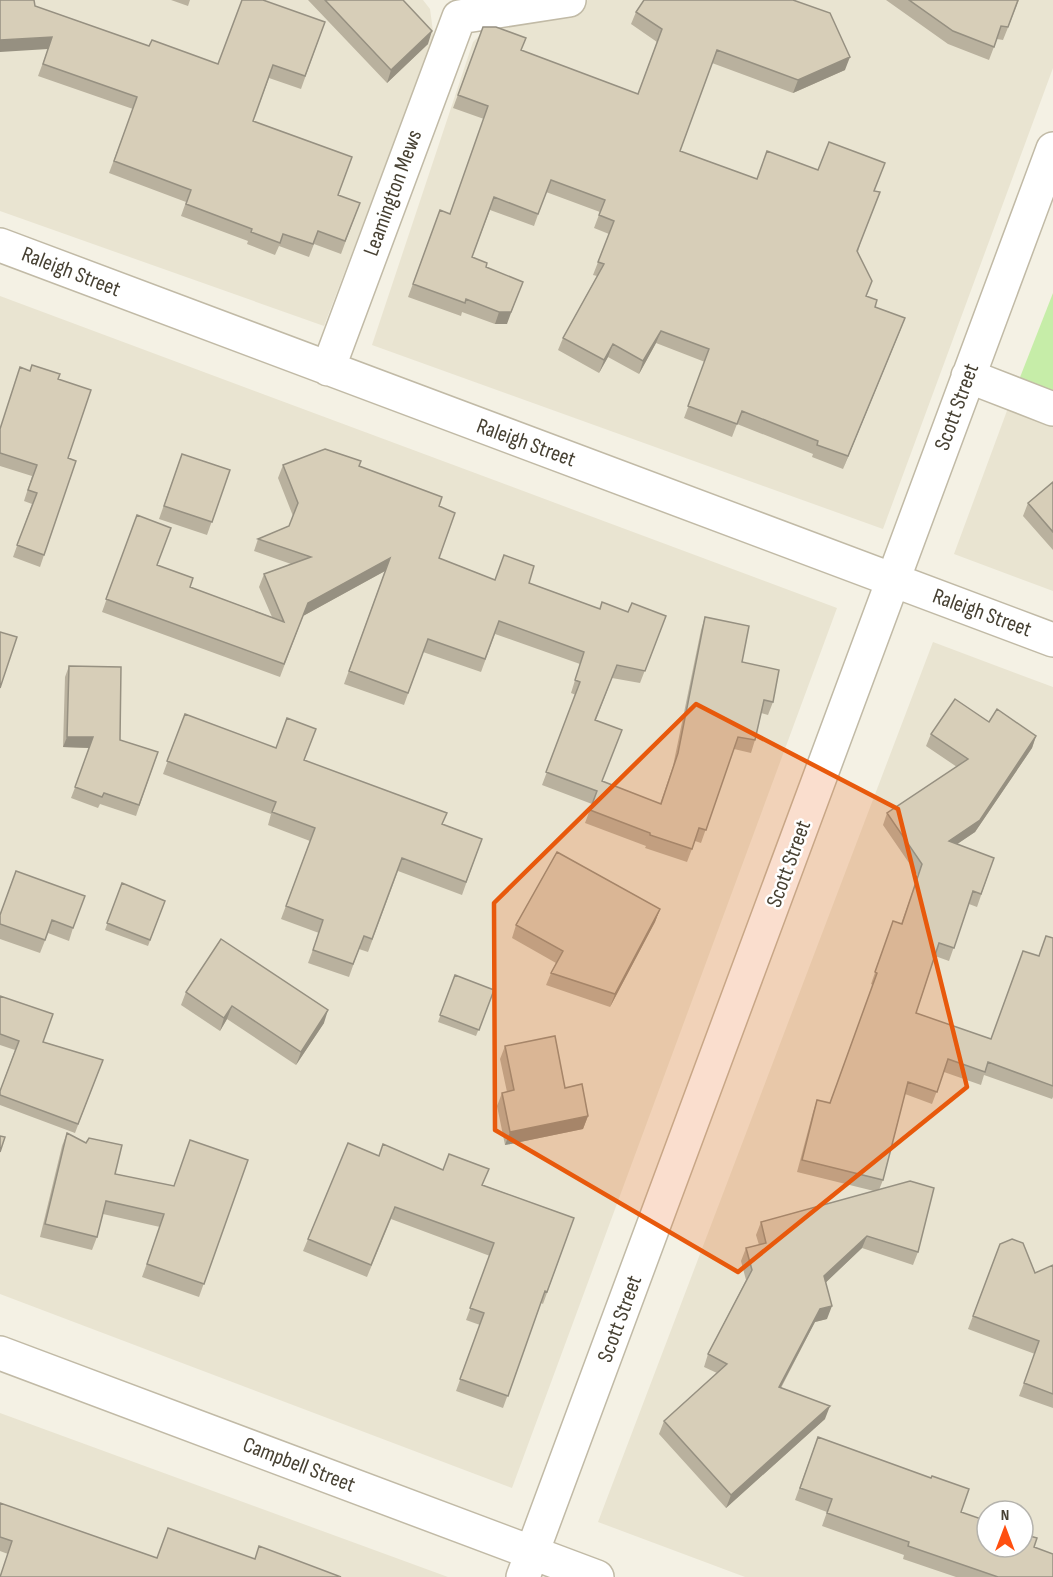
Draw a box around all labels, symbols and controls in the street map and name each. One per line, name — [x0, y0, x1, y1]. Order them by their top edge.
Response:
street label: Leamington Mews — [358, 126, 428, 260]
street label: Raleigh Street — [18, 241, 124, 303]
street label: Scott Street — [929, 360, 985, 454]
street label: Raleigh Street — [473, 413, 580, 473]
street label: Raleigh Street — [929, 583, 1036, 643]
street label: Scott Street — [761, 817, 817, 911]
street label: Scott Street — [592, 1272, 648, 1366]
street label: Campbell Street — [239, 1431, 359, 1499]
north arrow — [975, 1499, 1035, 1559]
text: N — [1001, 1506, 1009, 1525]

